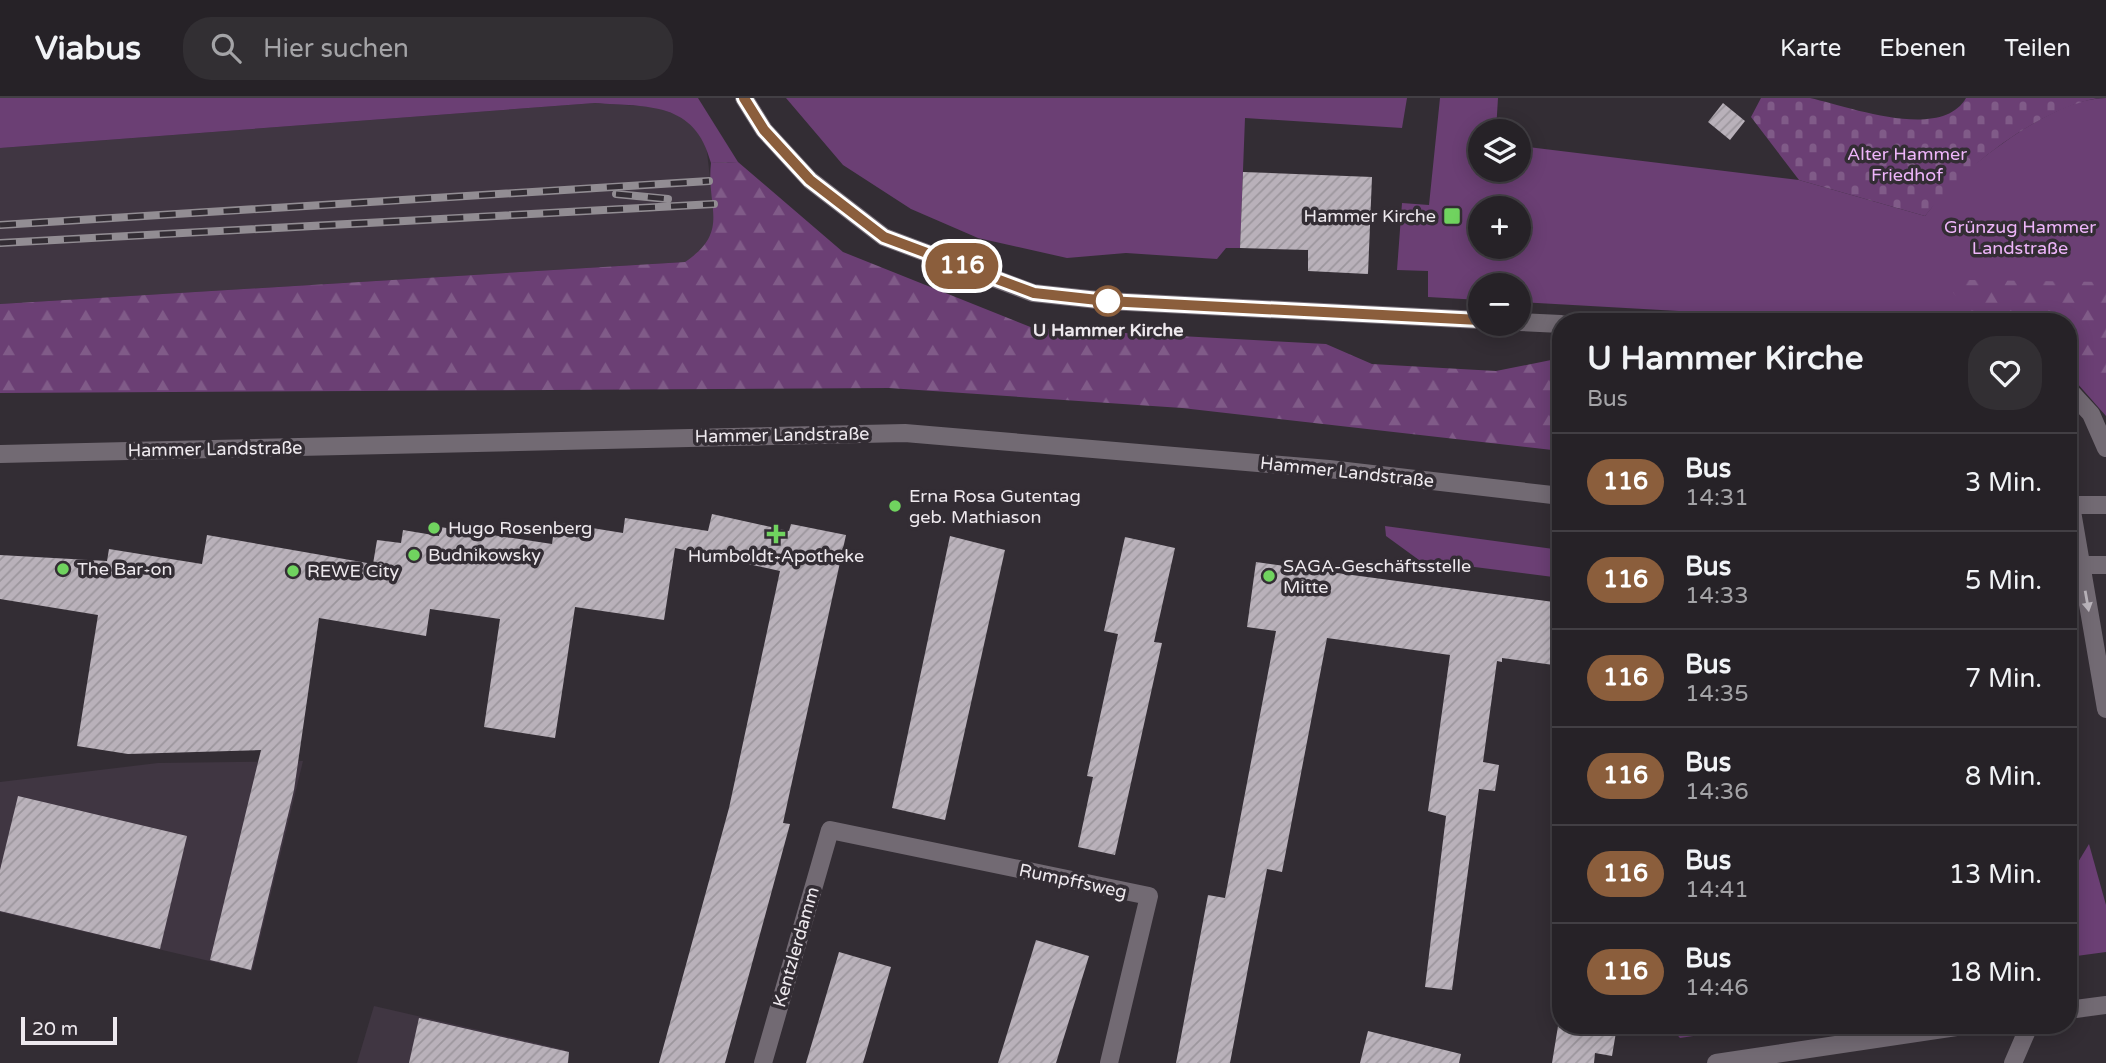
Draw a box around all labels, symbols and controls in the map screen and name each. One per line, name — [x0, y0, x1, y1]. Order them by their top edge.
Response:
search box — [183, 17, 673, 80]
text: Viabus — [35, 29, 141, 68]
icon: search — [207, 29, 245, 67]
text: Hier suchen — [263, 33, 409, 64]
text: Karte — [1780, 34, 1841, 63]
text: Ebenen — [1879, 34, 1966, 63]
text: Teilen — [2004, 34, 2071, 63]
map controls — [1468, 119, 1531, 336]
button: layers — [1468, 119, 1531, 182]
park label: Alter Hammer Friedhof — [1847, 143, 1967, 186]
button: + — [1468, 196, 1531, 259]
place label: Hammer Kirche — [1304, 205, 1436, 227]
marker: Hammer Kirche — [1442, 206, 1462, 226]
park label: Grünzug Hammer Landstraße — [1944, 216, 2096, 259]
line badge: 116 — [922, 243, 1002, 289]
text: 116 — [939, 251, 985, 280]
button: − — [1468, 273, 1531, 336]
marker: U Hammer Kirche — [1093, 286, 1123, 316]
place label: U Hammer Kirche — [1033, 319, 1183, 341]
button: heart — [1968, 336, 2042, 410]
text: U Hammer Kirche — [1587, 339, 1863, 378]
text: Bus — [1587, 385, 1628, 413]
street label: Hammer Landstraße — [694, 422, 870, 448]
street label: Hammer Landstraße — [127, 436, 303, 462]
street label: Hammer Landstraße — [1259, 452, 1435, 492]
text: Bus — [1685, 453, 1731, 484]
text: 116 — [1603, 467, 1648, 496]
text: 3 Min. — [1965, 467, 2042, 498]
text: 14:31 — [1685, 484, 1749, 512]
place label: Erna Rosa Gutentag geb. Mathiason — [909, 485, 1081, 528]
marker: Erna Rosa Gutentag geb. Mathiason — [887, 498, 903, 514]
place label: Hugo Rosenberg — [448, 517, 592, 539]
marker: Hugo Rosenberg — [426, 520, 442, 536]
marker: Humboldt-Apotheke — [768, 526, 784, 542]
place label: Budnikowsky — [428, 544, 541, 566]
place label: Humboldt-Apotheke — [688, 545, 864, 567]
marker: Budnikowsky — [406, 547, 422, 563]
text: Bus — [1685, 551, 1731, 582]
place label: SAGA-Geschäftsstelle Mitte — [1283, 555, 1471, 598]
place label: The Bar-on — [77, 558, 172, 580]
place label: REWE City — [307, 560, 399, 582]
marker: The Bar-on — [55, 561, 71, 577]
marker: REWE City — [285, 563, 301, 579]
text: 116 — [1603, 565, 1648, 594]
text: 5 Min. — [1965, 565, 2042, 596]
marker: SAGA-Geschäftsstelle Mitte — [1261, 568, 1277, 584]
text: 14:33 — [1685, 582, 1749, 610]
one-way arrow — [2082, 590, 2093, 612]
text: Bus — [1685, 649, 1731, 680]
text: 116 — [1603, 663, 1648, 692]
text: 7 Min. — [1965, 663, 2042, 694]
text: 14:35 — [1685, 680, 1749, 708]
text: Bus — [1685, 747, 1731, 778]
text: 116 — [1603, 761, 1648, 790]
text: 8 Min. — [1965, 761, 2042, 792]
text: 14:36 — [1685, 778, 1749, 806]
text: Bus — [1685, 845, 1731, 876]
street label: Rumpffsweg — [1017, 859, 1129, 903]
text: 116 — [1603, 859, 1648, 888]
text: 13 Min. — [1949, 859, 2042, 890]
text: 14:41 — [1685, 876, 1749, 904]
street label: Kentzlerdamm — [768, 884, 824, 1010]
text: Bus — [1685, 943, 1731, 974]
text: 116 — [1603, 957, 1648, 986]
text: 18 Min. — [1949, 957, 2042, 988]
text: 14:46 — [1685, 974, 1749, 1002]
scale bar — [21, 1014, 117, 1046]
text: 20 m — [32, 1018, 78, 1040]

